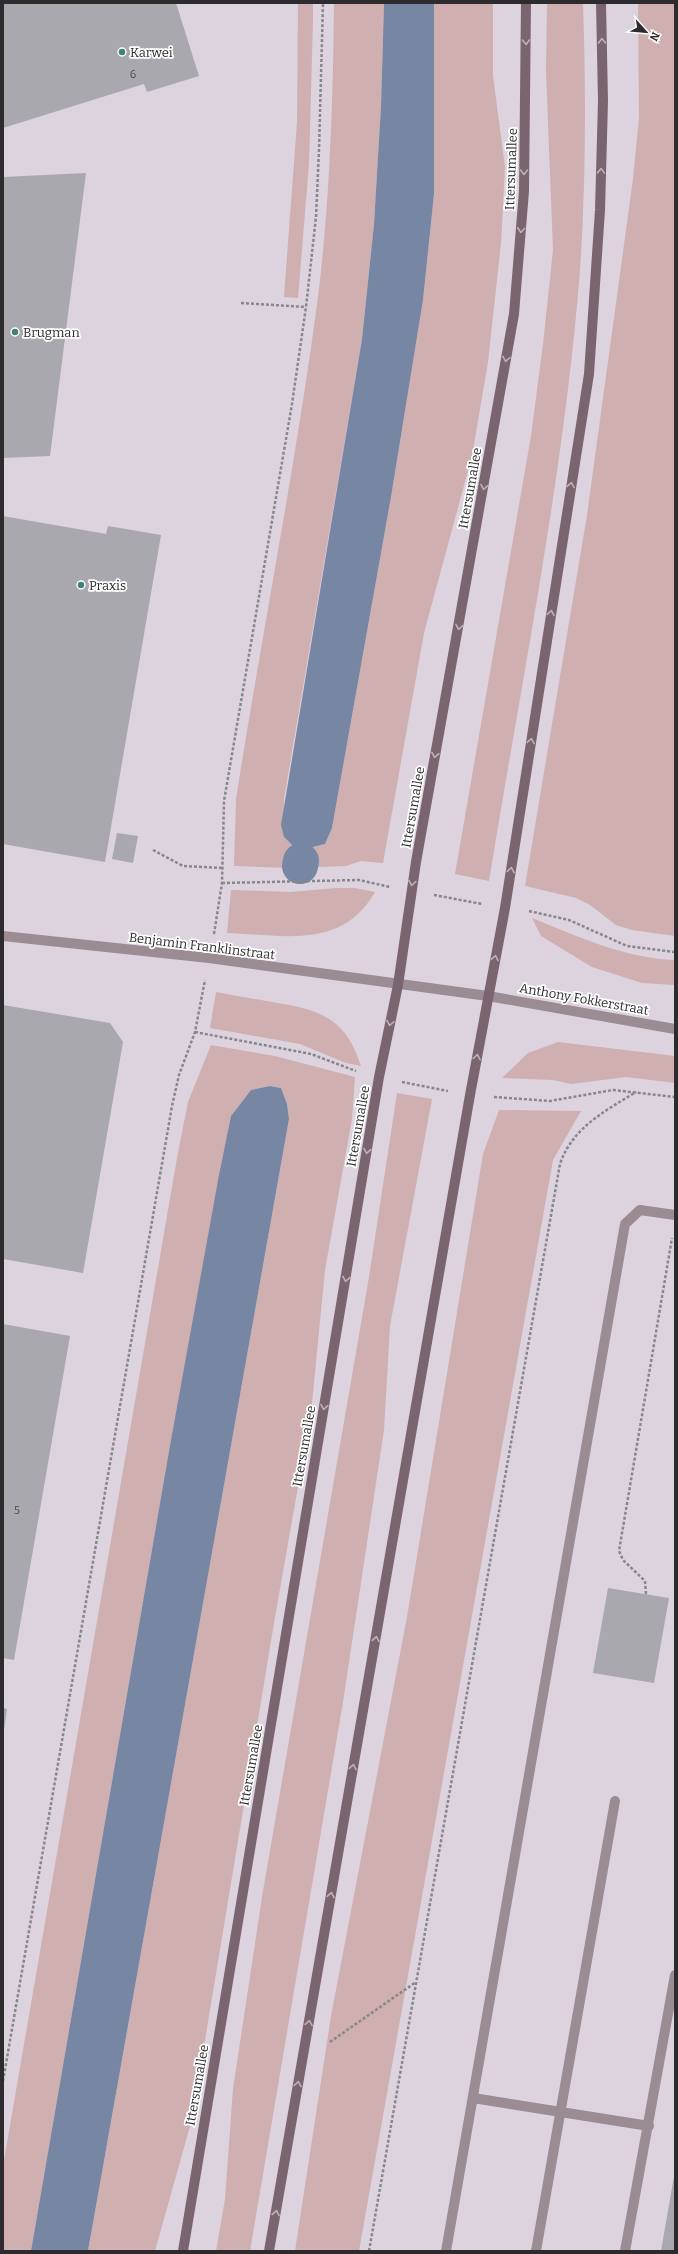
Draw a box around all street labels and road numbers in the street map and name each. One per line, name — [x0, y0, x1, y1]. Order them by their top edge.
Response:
street label: Ittersumallee — [502, 128, 520, 210]
street label: Ittersumallee — [455, 446, 485, 530]
street label: Ittersumallee — [398, 765, 428, 849]
street label: Benjamin Franklinstraat — [128, 930, 276, 962]
street label: Anthony Fokkerstraat — [518, 980, 650, 1018]
street label: Ittersumallee — [343, 1084, 373, 1168]
street label: Ittersumallee — [289, 1404, 319, 1488]
street label: Ittersumallee — [236, 1723, 266, 1807]
street label: Ittersumallee — [182, 2043, 212, 2127]

